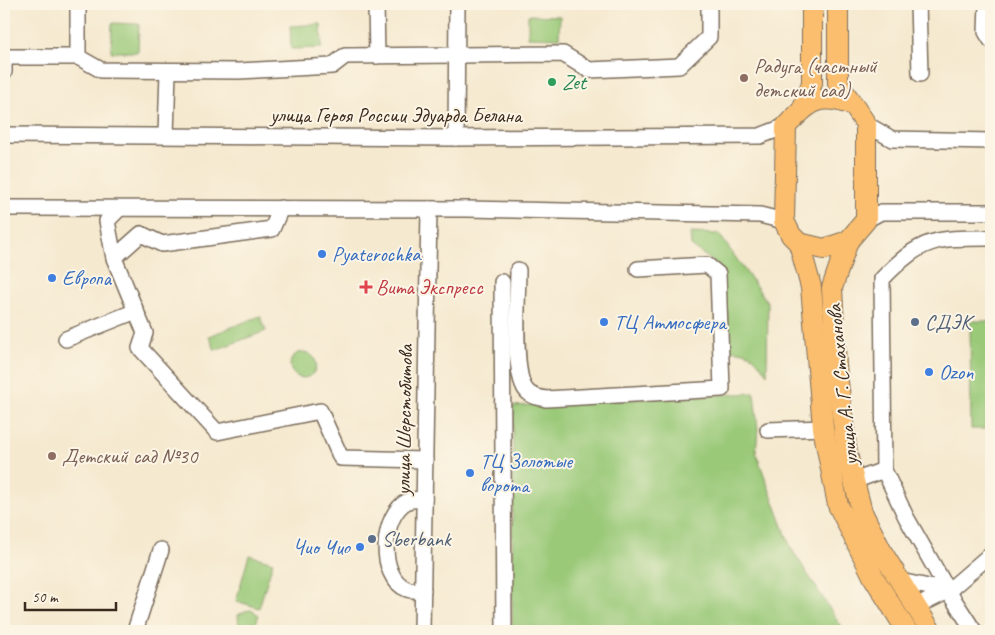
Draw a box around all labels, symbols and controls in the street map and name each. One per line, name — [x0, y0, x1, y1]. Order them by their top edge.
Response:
place label: Радуга (частный детский сад) — [754, 53, 878, 103]
place label: Zet — [562, 69, 588, 95]
marker: Радуга (частный детский сад) — [738, 72, 750, 84]
marker: Zet — [546, 76, 558, 88]
street label: улица Героя России Эдуарда Белана — [268, 102, 524, 128]
place label: Pyaterochka — [332, 241, 422, 267]
marker: Pyaterochka — [316, 248, 328, 260]
place label: Европа — [62, 265, 112, 291]
marker: Европа — [46, 272, 58, 284]
place label: Вита Экспресс — [376, 274, 484, 300]
marker: Вита Экспресс — [360, 281, 372, 293]
street label: улица А. Г. Стаханова — [820, 301, 864, 469]
place label: ТЦ Атмосфера — [614, 309, 728, 335]
place label: СДЭК — [925, 309, 975, 335]
marker: ТЦ Атмосфера — [598, 316, 610, 328]
marker: СДЭК — [909, 316, 921, 328]
street label: улица Шерстобитова — [390, 343, 418, 498]
place label: Ozon — [939, 359, 974, 385]
marker: Ozon — [923, 366, 935, 378]
place label: Детский сад №30 — [62, 443, 199, 469]
place label: ТЦ Золотые ворота — [480, 448, 574, 498]
marker: Детский сад №30 — [46, 450, 58, 462]
marker: ТЦ Золотые ворота — [464, 467, 476, 479]
place label: Sberbank — [382, 526, 452, 552]
marker: Sberbank — [366, 533, 378, 545]
place label: Чио Чио — [293, 534, 352, 560]
marker: Чио Чио — [354, 541, 366, 553]
scale bar — [25, 580, 116, 612]
text: 50 m — [32, 588, 59, 607]

